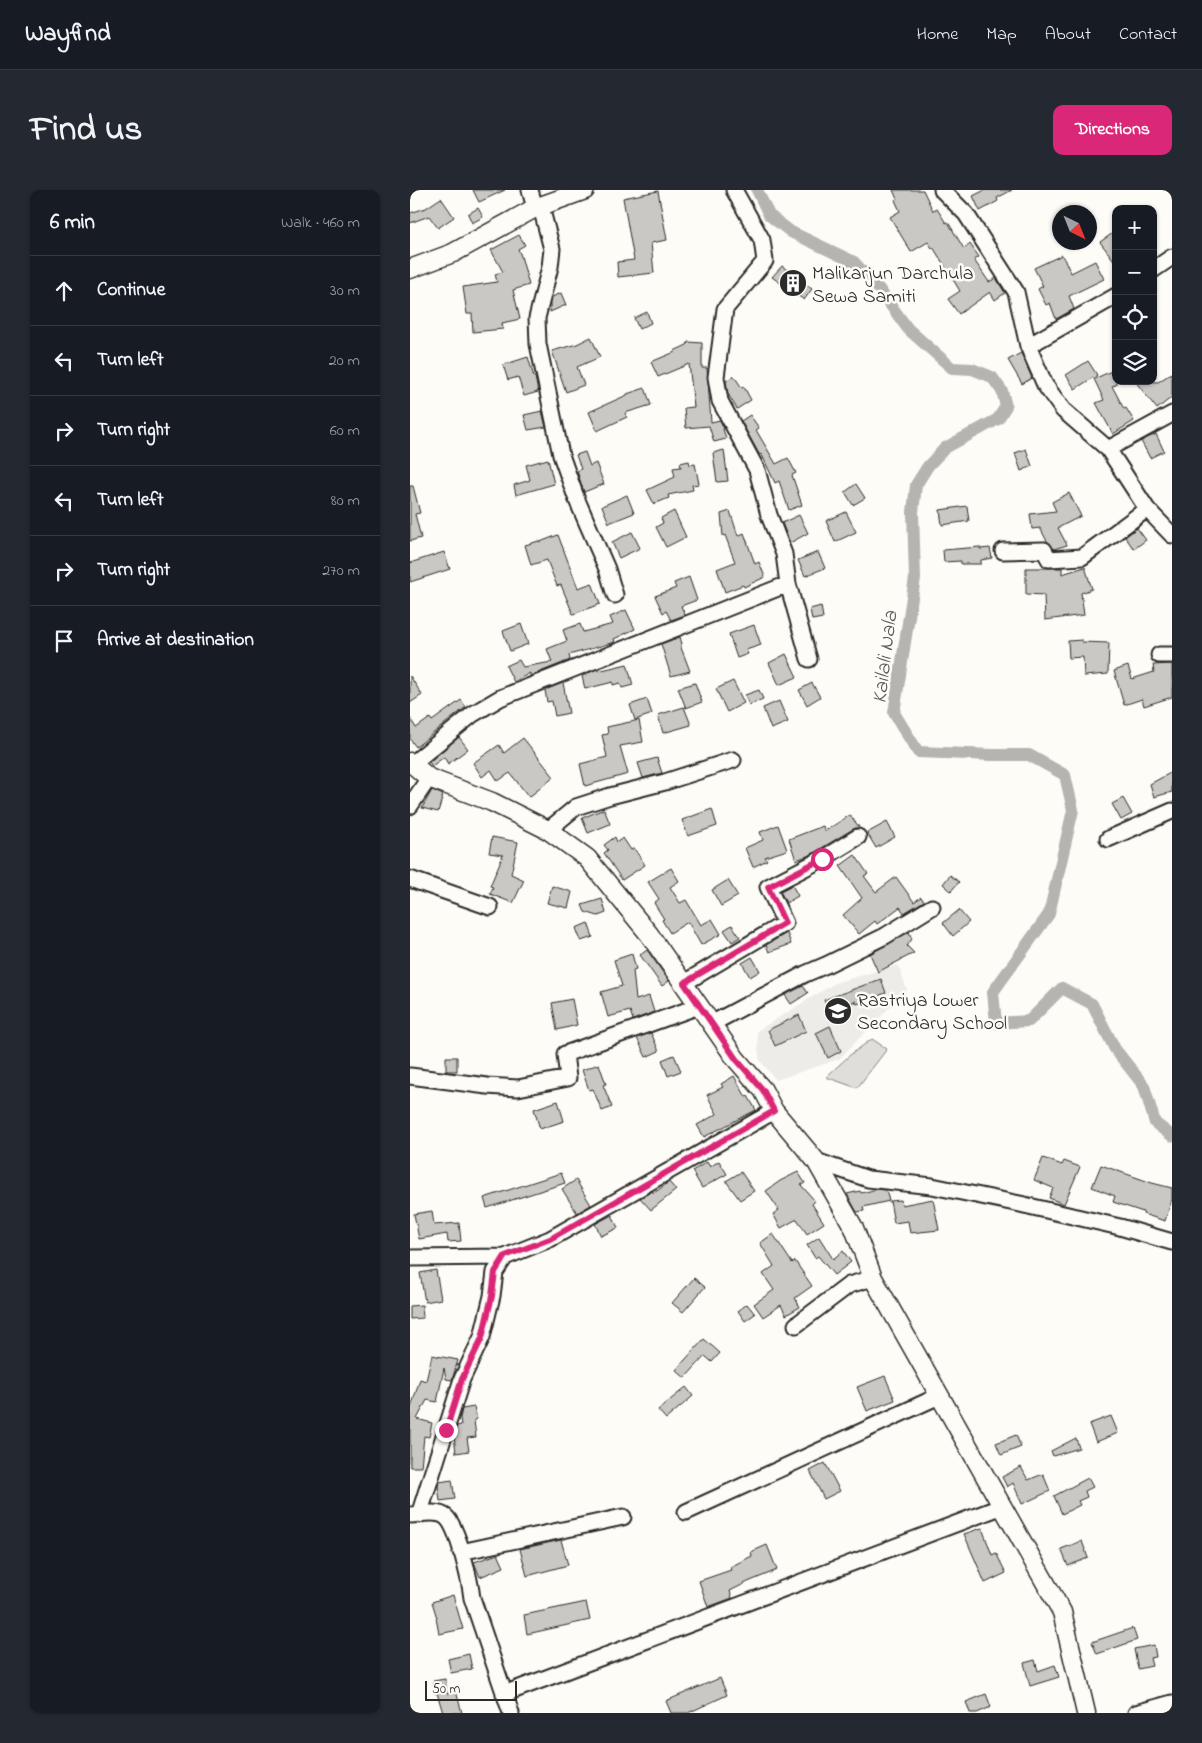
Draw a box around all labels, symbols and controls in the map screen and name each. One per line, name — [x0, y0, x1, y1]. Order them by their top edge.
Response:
text: Wayfind — [25, 17, 111, 52]
text: Home — [917, 22, 958, 48]
text: Map — [986, 22, 1017, 48]
text: About — [1045, 22, 1091, 48]
text: Contact — [1119, 22, 1177, 48]
text: Find us — [30, 105, 142, 156]
button: Directions — [1053, 105, 1172, 155]
north arrow — [1052, 205, 1097, 250]
map controls — [1112, 205, 1157, 385]
button: + — [1112, 205, 1157, 250]
text: 6 min — [50, 208, 95, 238]
text: Walk · 460 m — [281, 211, 360, 235]
button: − — [1112, 250, 1157, 295]
place label: Malikarjun Darchula Sewa Samiti — [812, 260, 974, 312]
building icon: Malikarjun Darchula Sewa Samiti — [778, 268, 808, 298]
icon: ahead — [50, 277, 78, 305]
text: Continue — [97, 277, 165, 304]
text: 30 m — [330, 279, 360, 303]
button: locate — [1112, 295, 1157, 340]
button: layers — [1112, 340, 1157, 385]
icon: left — [50, 347, 78, 375]
text: Turn left — [97, 347, 164, 374]
text: 20 m — [329, 349, 360, 373]
icon: right — [50, 417, 78, 445]
text: Turn right — [97, 417, 170, 444]
text: 60 m — [330, 419, 360, 443]
icon: left — [50, 487, 78, 515]
text: Turn left — [97, 487, 164, 514]
text: 80 m — [331, 489, 360, 513]
icon: right — [50, 557, 78, 585]
text: Turn right — [97, 557, 170, 584]
text: 270 m — [322, 559, 360, 583]
water label: Kailali Nala — [865, 609, 907, 705]
icon: arrive — [50, 627, 78, 655]
text: Arrive at destination — [97, 627, 254, 654]
route start — [811, 848, 834, 871]
place label: Rastriya Lower Secondary School — [857, 987, 1007, 1039]
school or university icon: Rastriya Lower Secondary School — [823, 996, 853, 1026]
route end — [435, 1419, 458, 1442]
scale bar — [425, 1678, 518, 1701]
text: 50 m — [432, 1679, 460, 1700]

